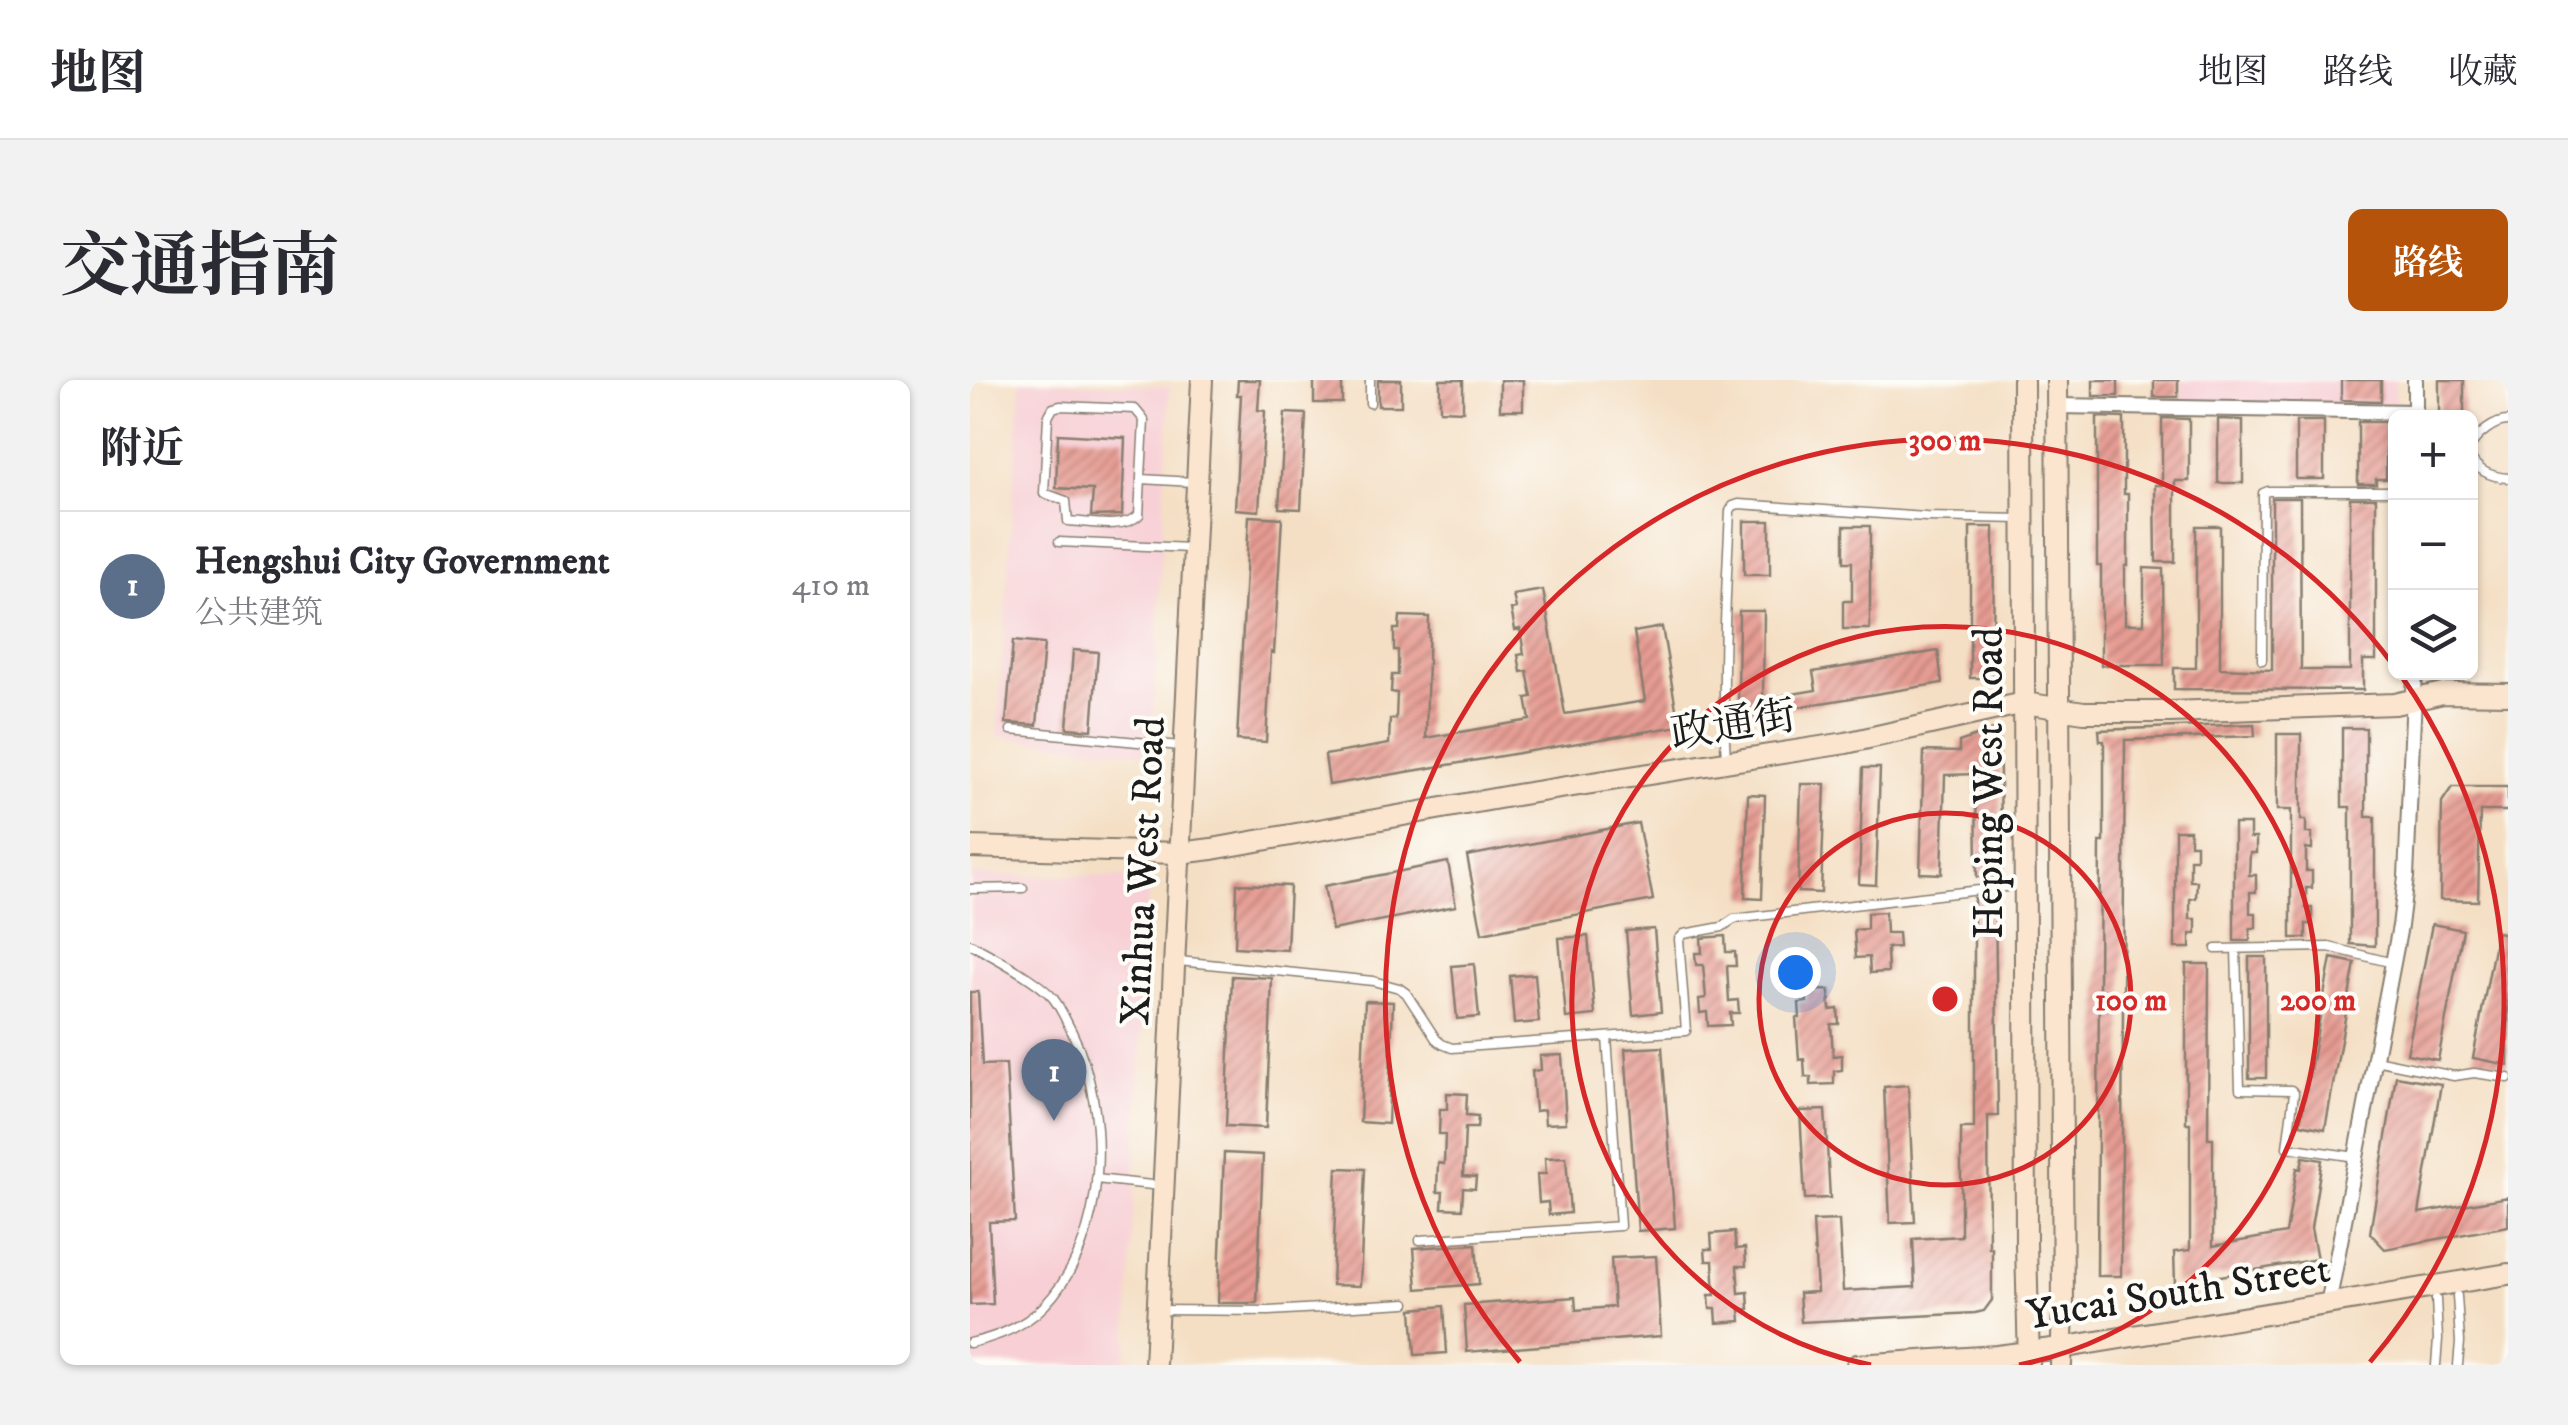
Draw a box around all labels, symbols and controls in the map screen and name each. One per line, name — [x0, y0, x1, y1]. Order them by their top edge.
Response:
text: 地图 — [50, 45, 146, 105]
text: 地图 — [2198, 51, 2268, 95]
text: 路线 — [2323, 51, 2393, 95]
text: 收藏 — [2448, 51, 2518, 95]
button: 路线 — [2348, 209, 2508, 311]
text: 交通指南 — [60, 225, 340, 313]
map controls — [2388, 410, 2478, 680]
button: + — [2388, 410, 2478, 500]
text: 300 m — [1909, 423, 1982, 460]
text: 附近 — [100, 424, 184, 476]
button: − — [2388, 500, 2478, 590]
text: Hengshui City Government — [195, 538, 610, 586]
text: 1 — [127, 566, 138, 606]
text: 410 m — [792, 566, 870, 606]
button: layers — [2388, 590, 2478, 680]
text: 公共建筑 — [195, 594, 323, 634]
street label: Heping West Road — [1964, 627, 2016, 939]
street label: 政通街 — [1667, 690, 1800, 761]
street label: Xinhua West Road — [1110, 715, 1178, 1027]
your location — [1770, 947, 1821, 998]
centre of rings — [1927, 981, 1963, 1017]
text: 100 m — [2095, 983, 2168, 1020]
text: 200 m — [2280, 983, 2356, 1020]
pin: 1 — [1022, 1038, 1086, 1121]
street label: Yucai South Street — [2023, 1243, 2334, 1343]

